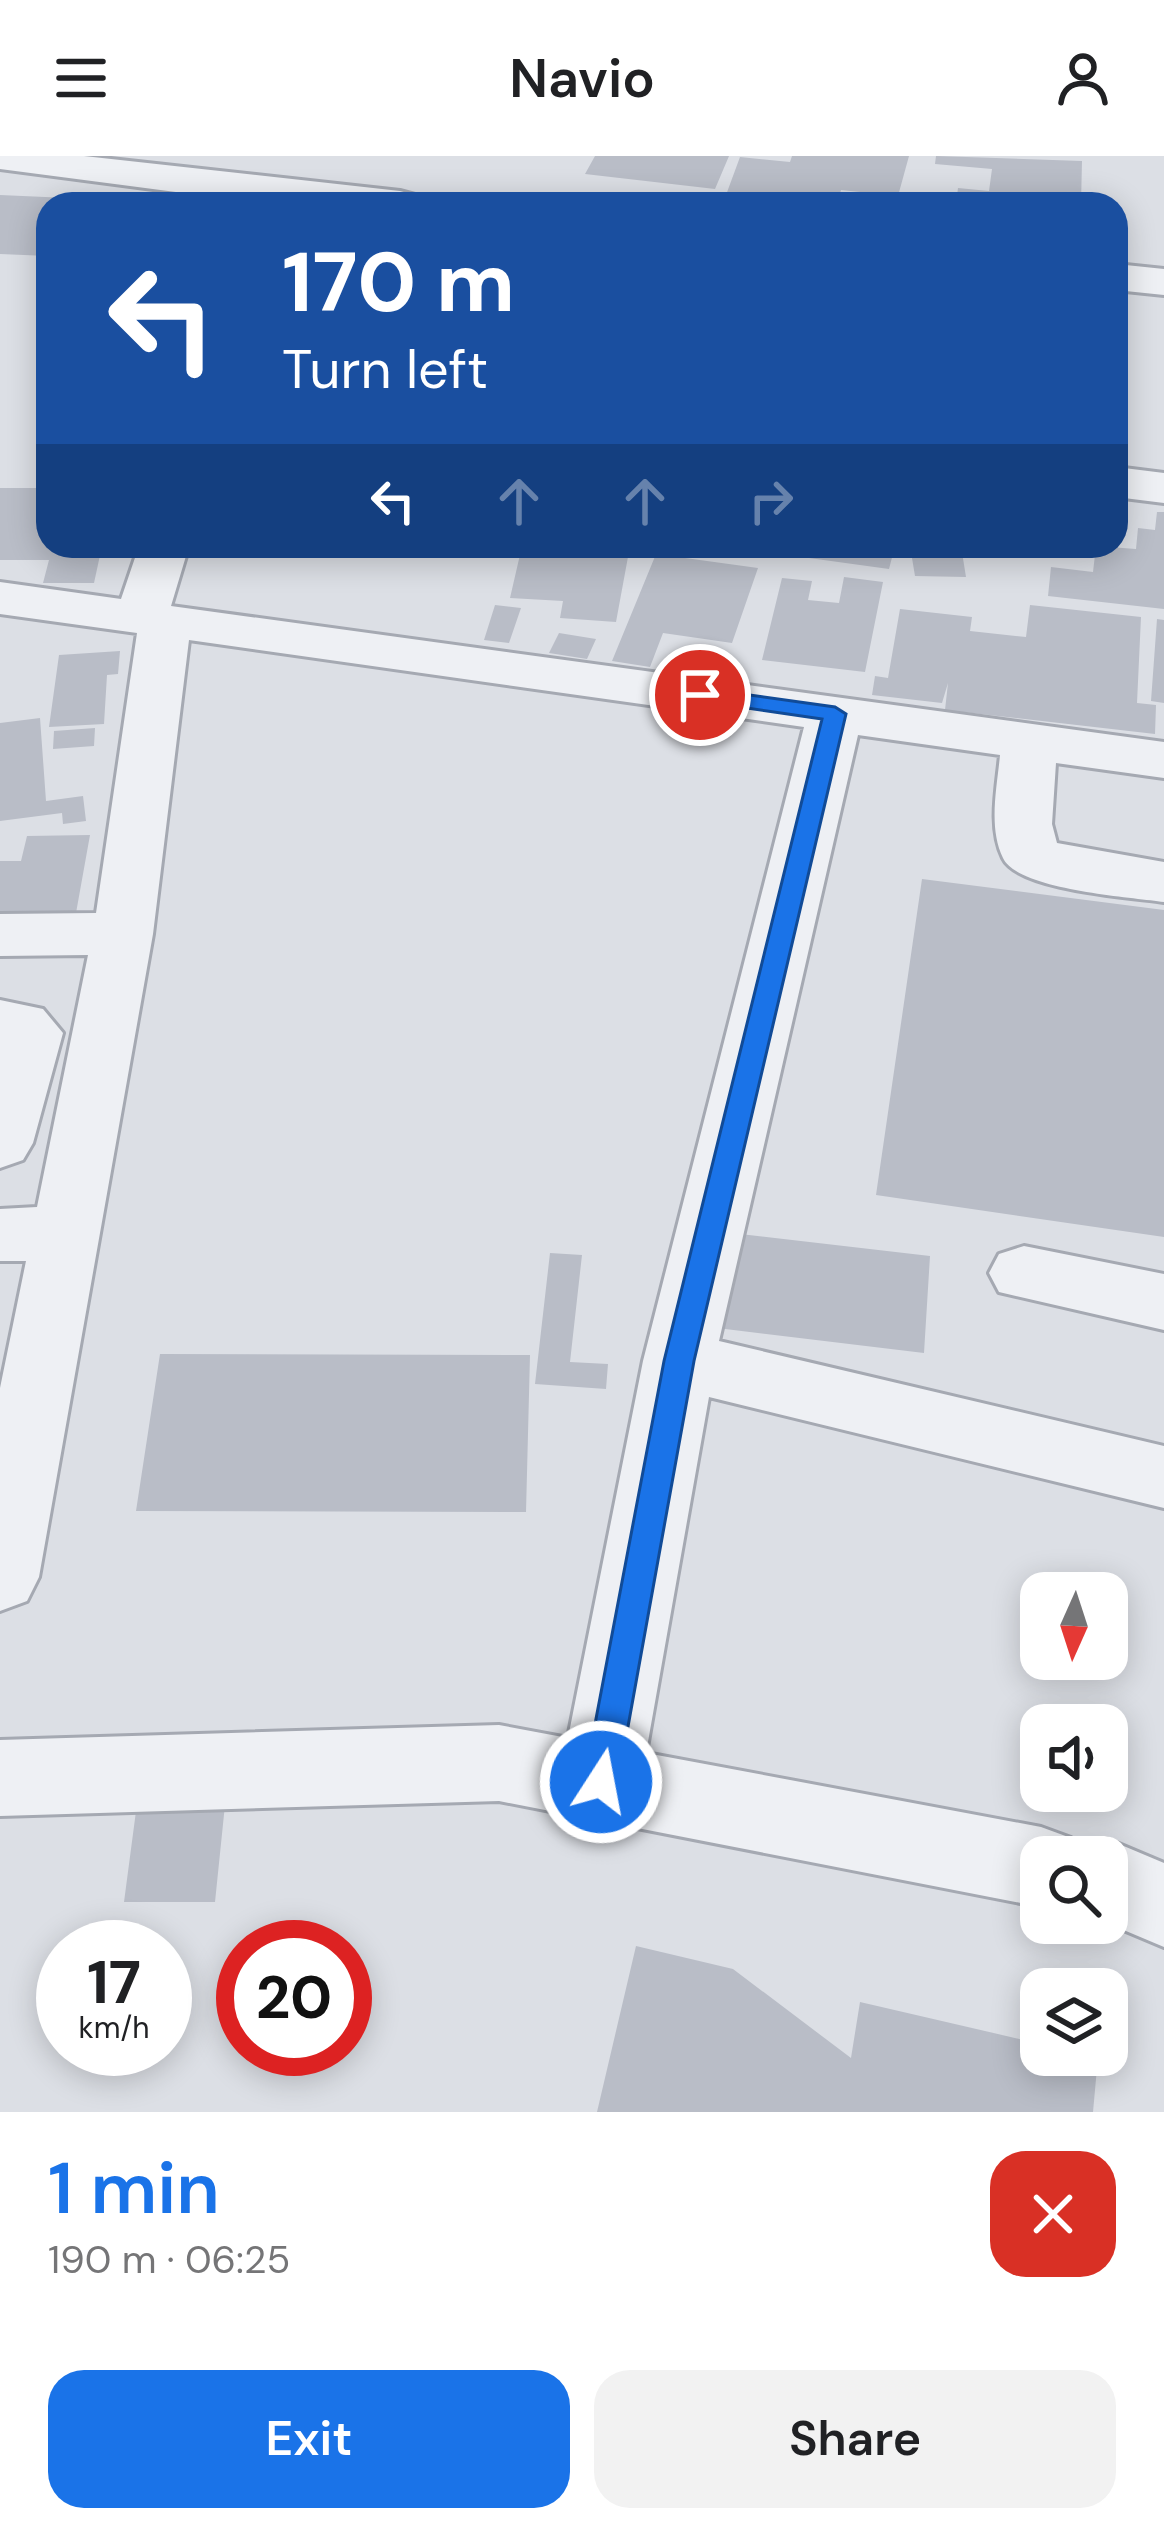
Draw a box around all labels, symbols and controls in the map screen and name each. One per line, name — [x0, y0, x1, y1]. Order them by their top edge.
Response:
text: Navio — [509, 43, 655, 114]
icon: menu — [48, 45, 114, 111]
icon: person — [1050, 45, 1116, 111]
text: 170 m — [282, 228, 515, 337]
icon: left — [84, 240, 240, 396]
text: Turn left — [282, 334, 488, 405]
icon: left — [360, 468, 426, 534]
icon: ahead — [486, 468, 552, 534]
icon: ahead — [612, 468, 678, 534]
icon: right — [738, 468, 804, 534]
pin — [649, 644, 751, 746]
icon: arrive — [667, 662, 733, 728]
north arrow — [1020, 1572, 1128, 1680]
map controls — [1020, 1572, 1128, 2076]
button: sound — [1020, 1704, 1128, 1812]
position arrow — [538, 1719, 664, 1845]
button: search — [1020, 1836, 1128, 1944]
speed limit sign: 20 — [216, 1920, 372, 2076]
text: 17 — [87, 1943, 141, 2022]
button: layers — [1020, 1968, 1128, 2076]
text: km/h — [79, 2008, 149, 2047]
text: 1 min — [48, 2142, 220, 2235]
button: close — [990, 2151, 1116, 2277]
text: 190 m · 06:25 — [48, 2234, 290, 2285]
button: Exit — [48, 2370, 570, 2508]
button: Share — [594, 2370, 1116, 2508]

